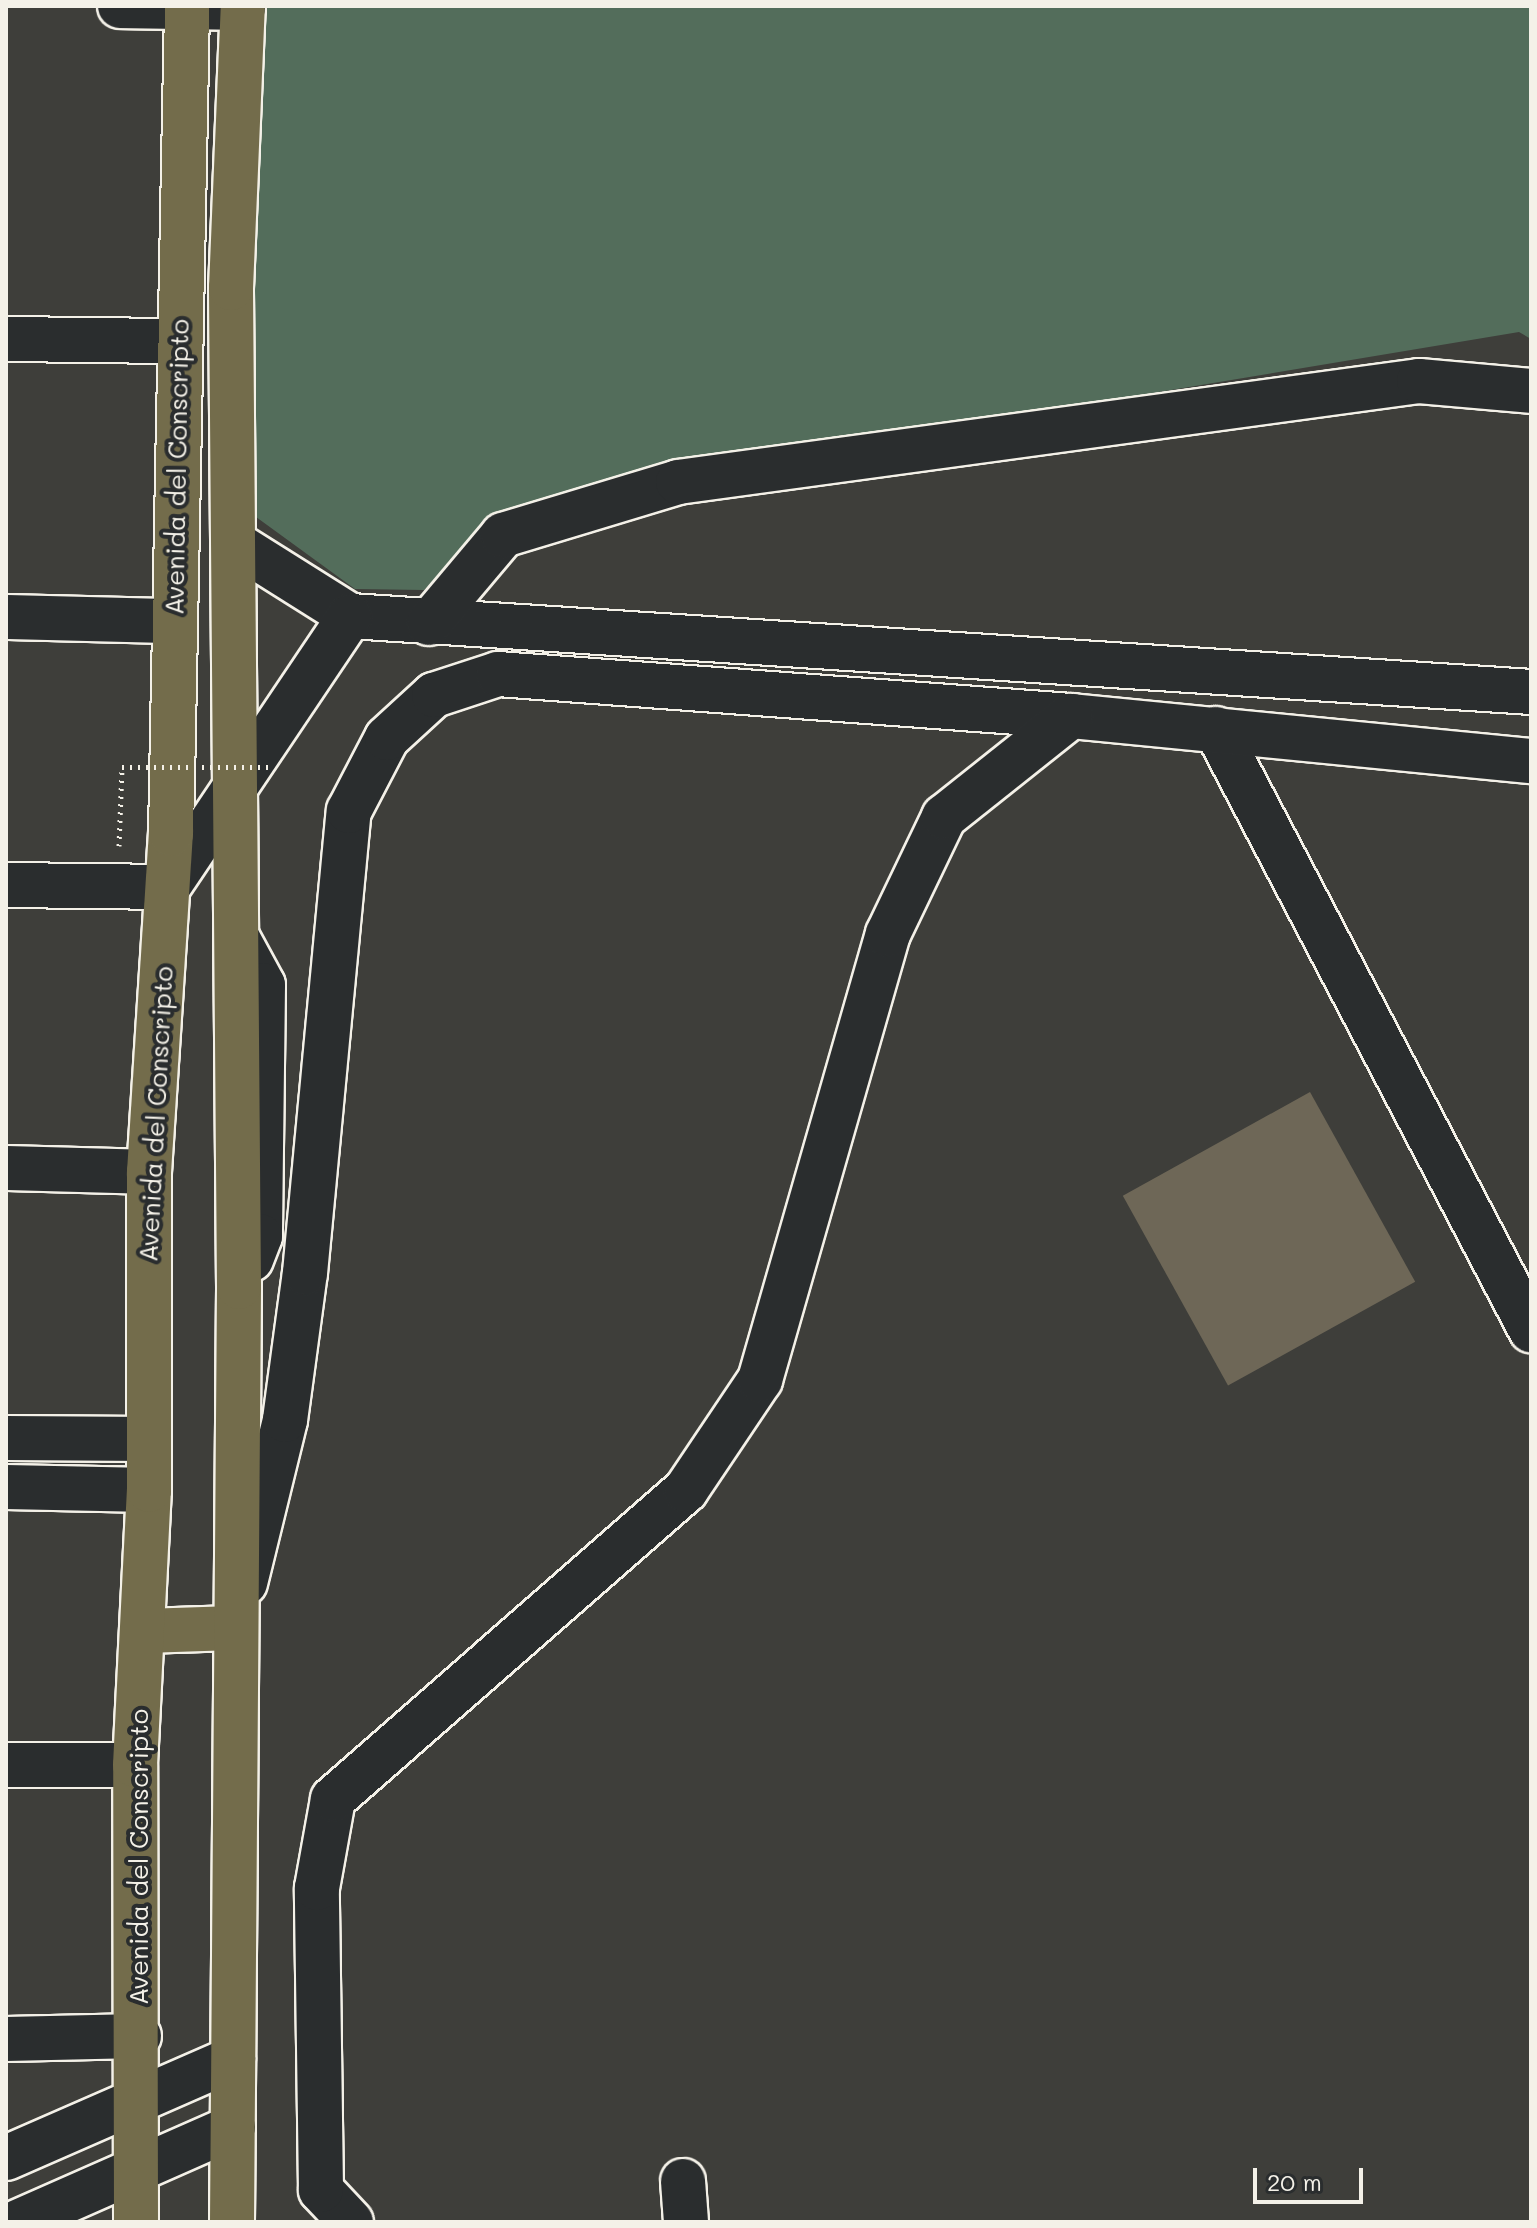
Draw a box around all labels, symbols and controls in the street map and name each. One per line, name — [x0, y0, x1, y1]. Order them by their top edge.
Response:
street label: Avenida del Conscripto — [159, 319, 195, 615]
street label: Avenida del Conscripto — [133, 965, 179, 1263]
street label: Avenida del Conscripto — [123, 1709, 155, 2005]
scale bar — [1257, 2152, 1367, 2202]
text: 20 m — [1267, 2166, 1322, 2197]

